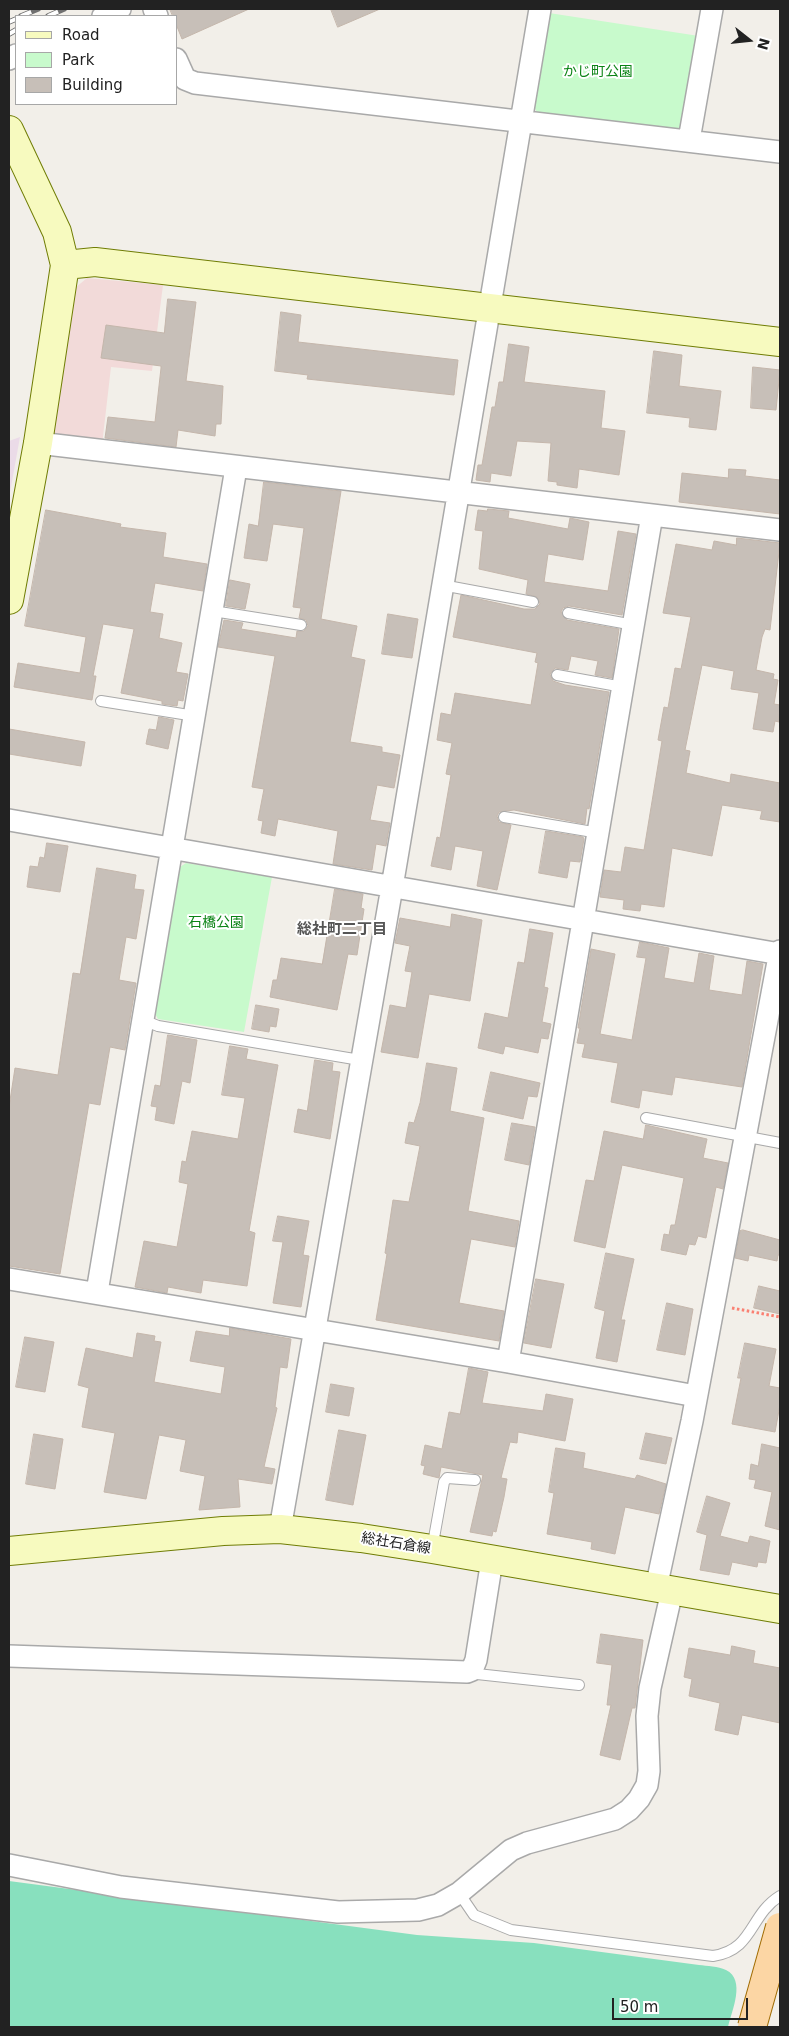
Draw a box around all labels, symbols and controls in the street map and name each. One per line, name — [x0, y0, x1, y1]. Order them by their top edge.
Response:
legend — [15, 15, 178, 105]
north arrow — [724, 15, 774, 65]
text: Road — [62, 26, 100, 44]
text: N — [754, 36, 773, 52]
text: Park — [62, 51, 94, 69]
park label: かじ町公園 — [563, 64, 633, 80]
text: Building — [62, 76, 123, 94]
park label: 石橋公園 — [188, 915, 244, 931]
district label: 総社町二丁目 — [297, 921, 387, 939]
street label: 総社石倉線 — [360, 1530, 432, 1558]
scale bar — [614, 1988, 750, 2020]
text: 50 m — [620, 1998, 658, 2016]

